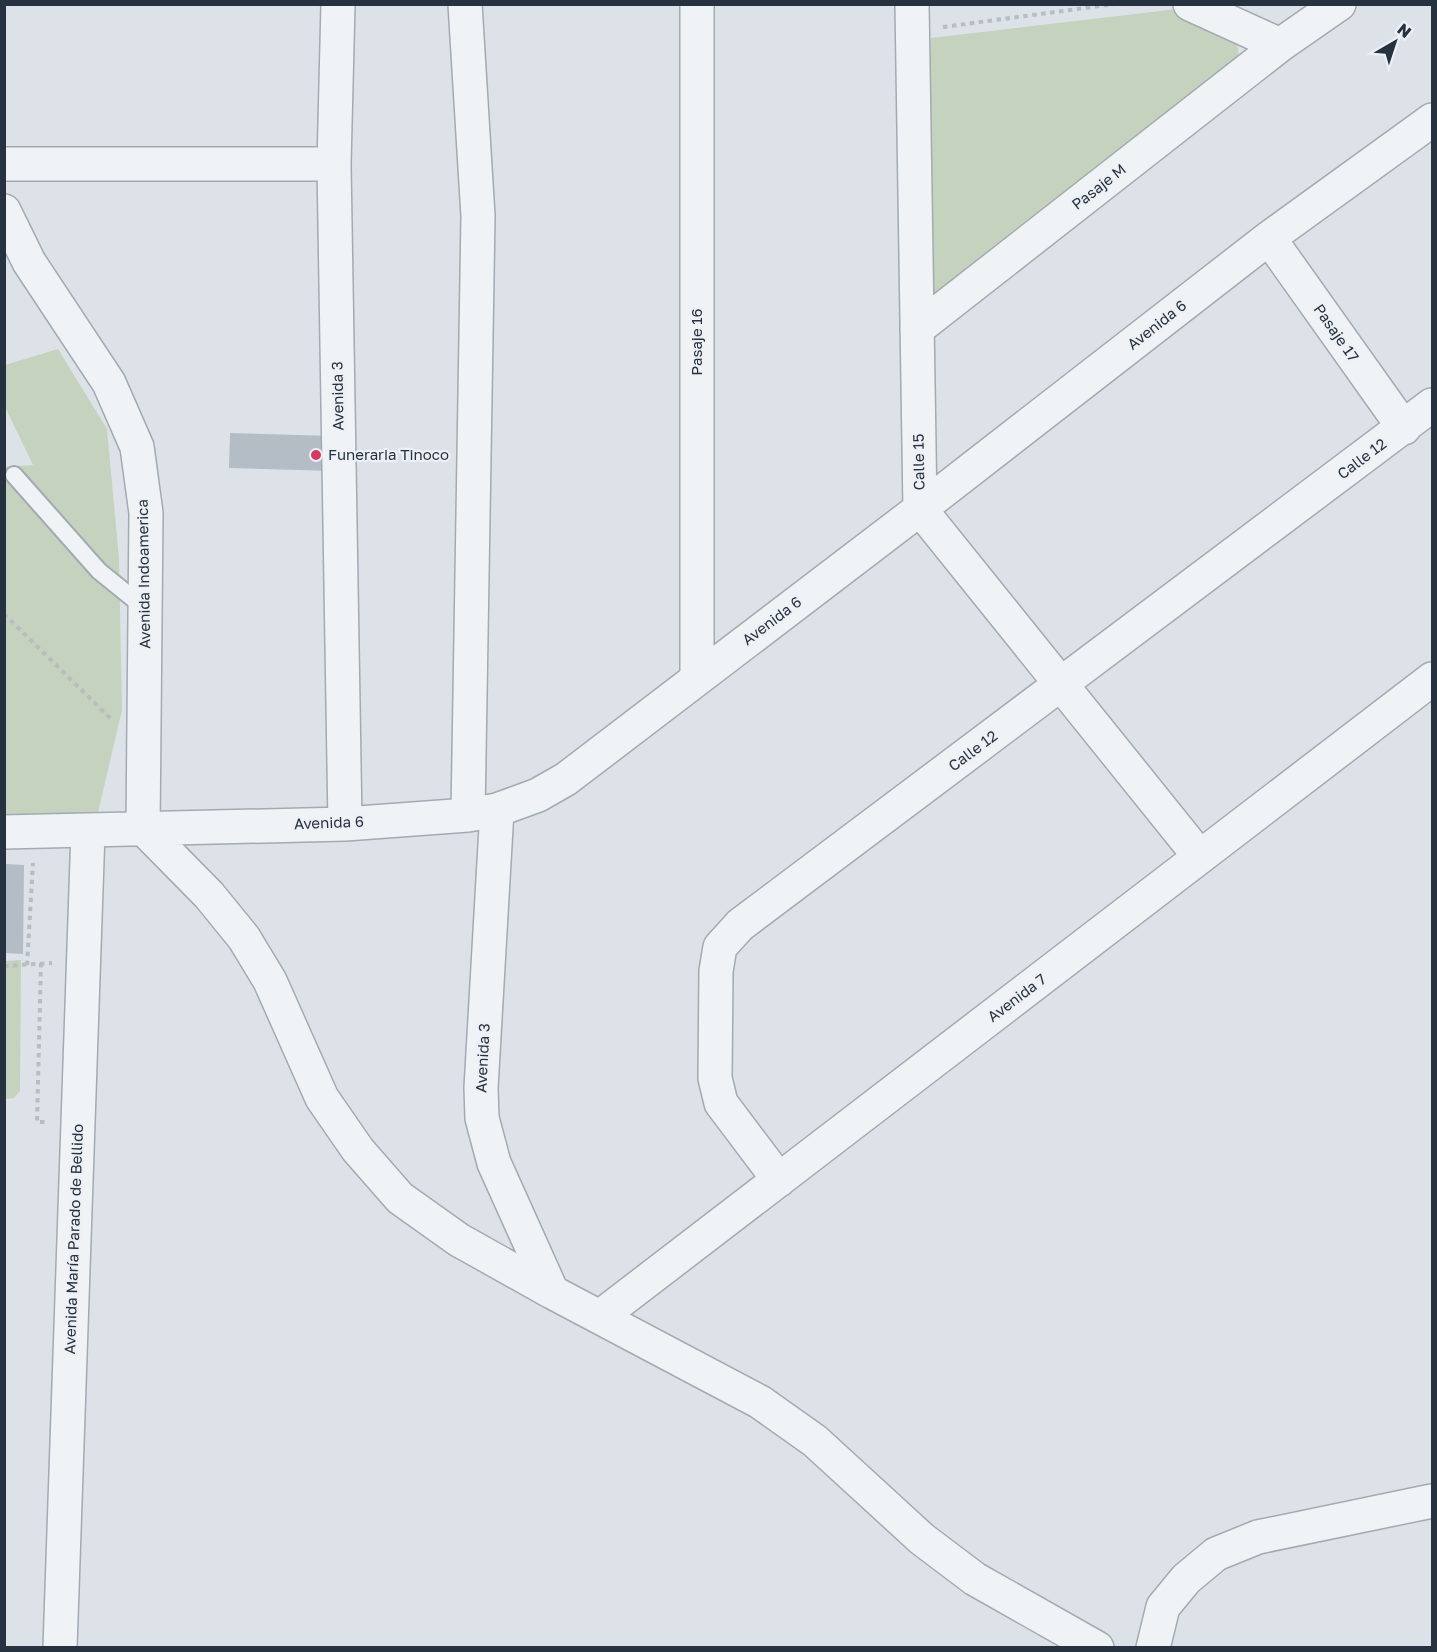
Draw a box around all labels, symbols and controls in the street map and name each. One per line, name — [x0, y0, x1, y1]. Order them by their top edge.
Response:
north arrow — [1365, 12, 1425, 72]
text: N — [1393, 19, 1415, 42]
street label: Pasaje M — [1068, 159, 1129, 213]
street label: Avenida 6 — [1123, 296, 1189, 353]
street label: Pasaje 17 — [1310, 300, 1363, 365]
street label: Pasaje 16 — [687, 308, 705, 376]
street label: Avenida 3 — [327, 361, 347, 431]
street label: Calle 15 — [909, 434, 927, 490]
street label: Calle 12 — [1333, 434, 1389, 482]
place label: Funeraria Tinoco — [328, 445, 449, 463]
marker: Funeraria Tinoco — [309, 448, 323, 462]
street label: Avenida Indoamerica — [133, 499, 153, 649]
street label: Avenida 6 — [738, 592, 805, 648]
street label: Calle 12 — [944, 726, 1000, 774]
street label: Avenida 6 — [294, 812, 364, 832]
street label: Avenida 7 — [984, 969, 1049, 1025]
street label: Avenida 3 — [471, 1023, 493, 1093]
street label: Avenida María Parado de Bellido — [60, 1123, 86, 1355]

